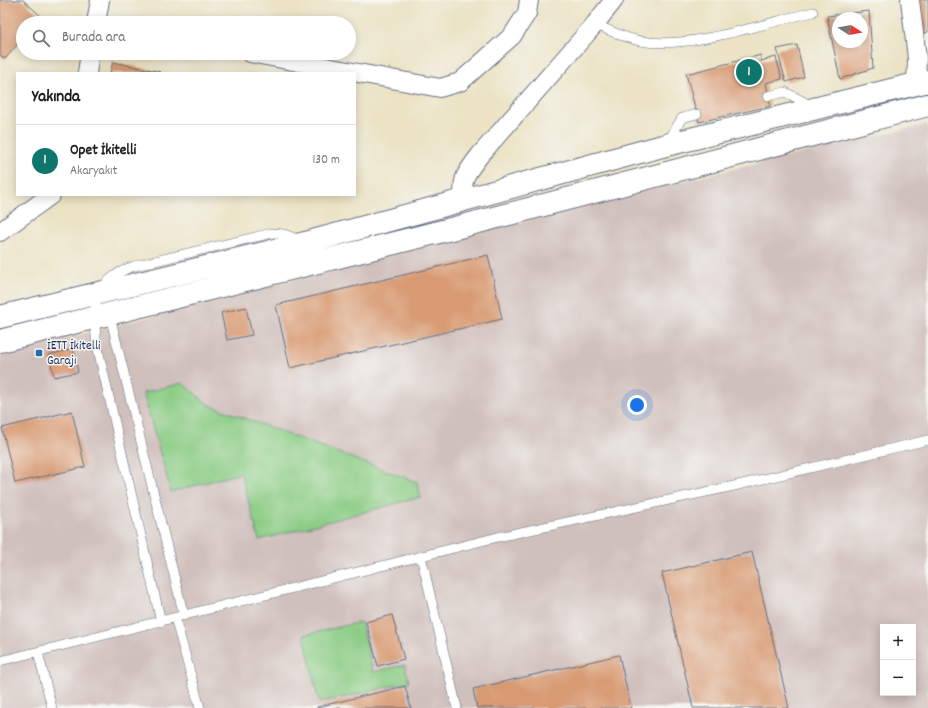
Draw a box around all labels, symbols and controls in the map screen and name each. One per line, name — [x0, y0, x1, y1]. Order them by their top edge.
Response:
north arrow — [832, 12, 868, 48]
search box — [16, 16, 356, 60]
icon: search — [30, 27, 52, 49]
text: Burada ara — [62, 27, 125, 49]
pin: 1 — [736, 57, 762, 87]
text: Yakında — [32, 86, 80, 110]
text: Opet İkitelli — [70, 140, 136, 162]
text: 1 — [44, 151, 46, 170]
text: 130 m — [312, 151, 340, 170]
text: Akaryakıt — [70, 162, 117, 181]
place label: İETT İkitelli Garajı — [47, 337, 101, 371]
marker: İETT İkitelli Garajı — [34, 348, 44, 358]
your location — [627, 395, 647, 415]
map controls — [880, 624, 916, 696]
button: + — [880, 624, 916, 660]
button: − — [880, 660, 916, 696]

